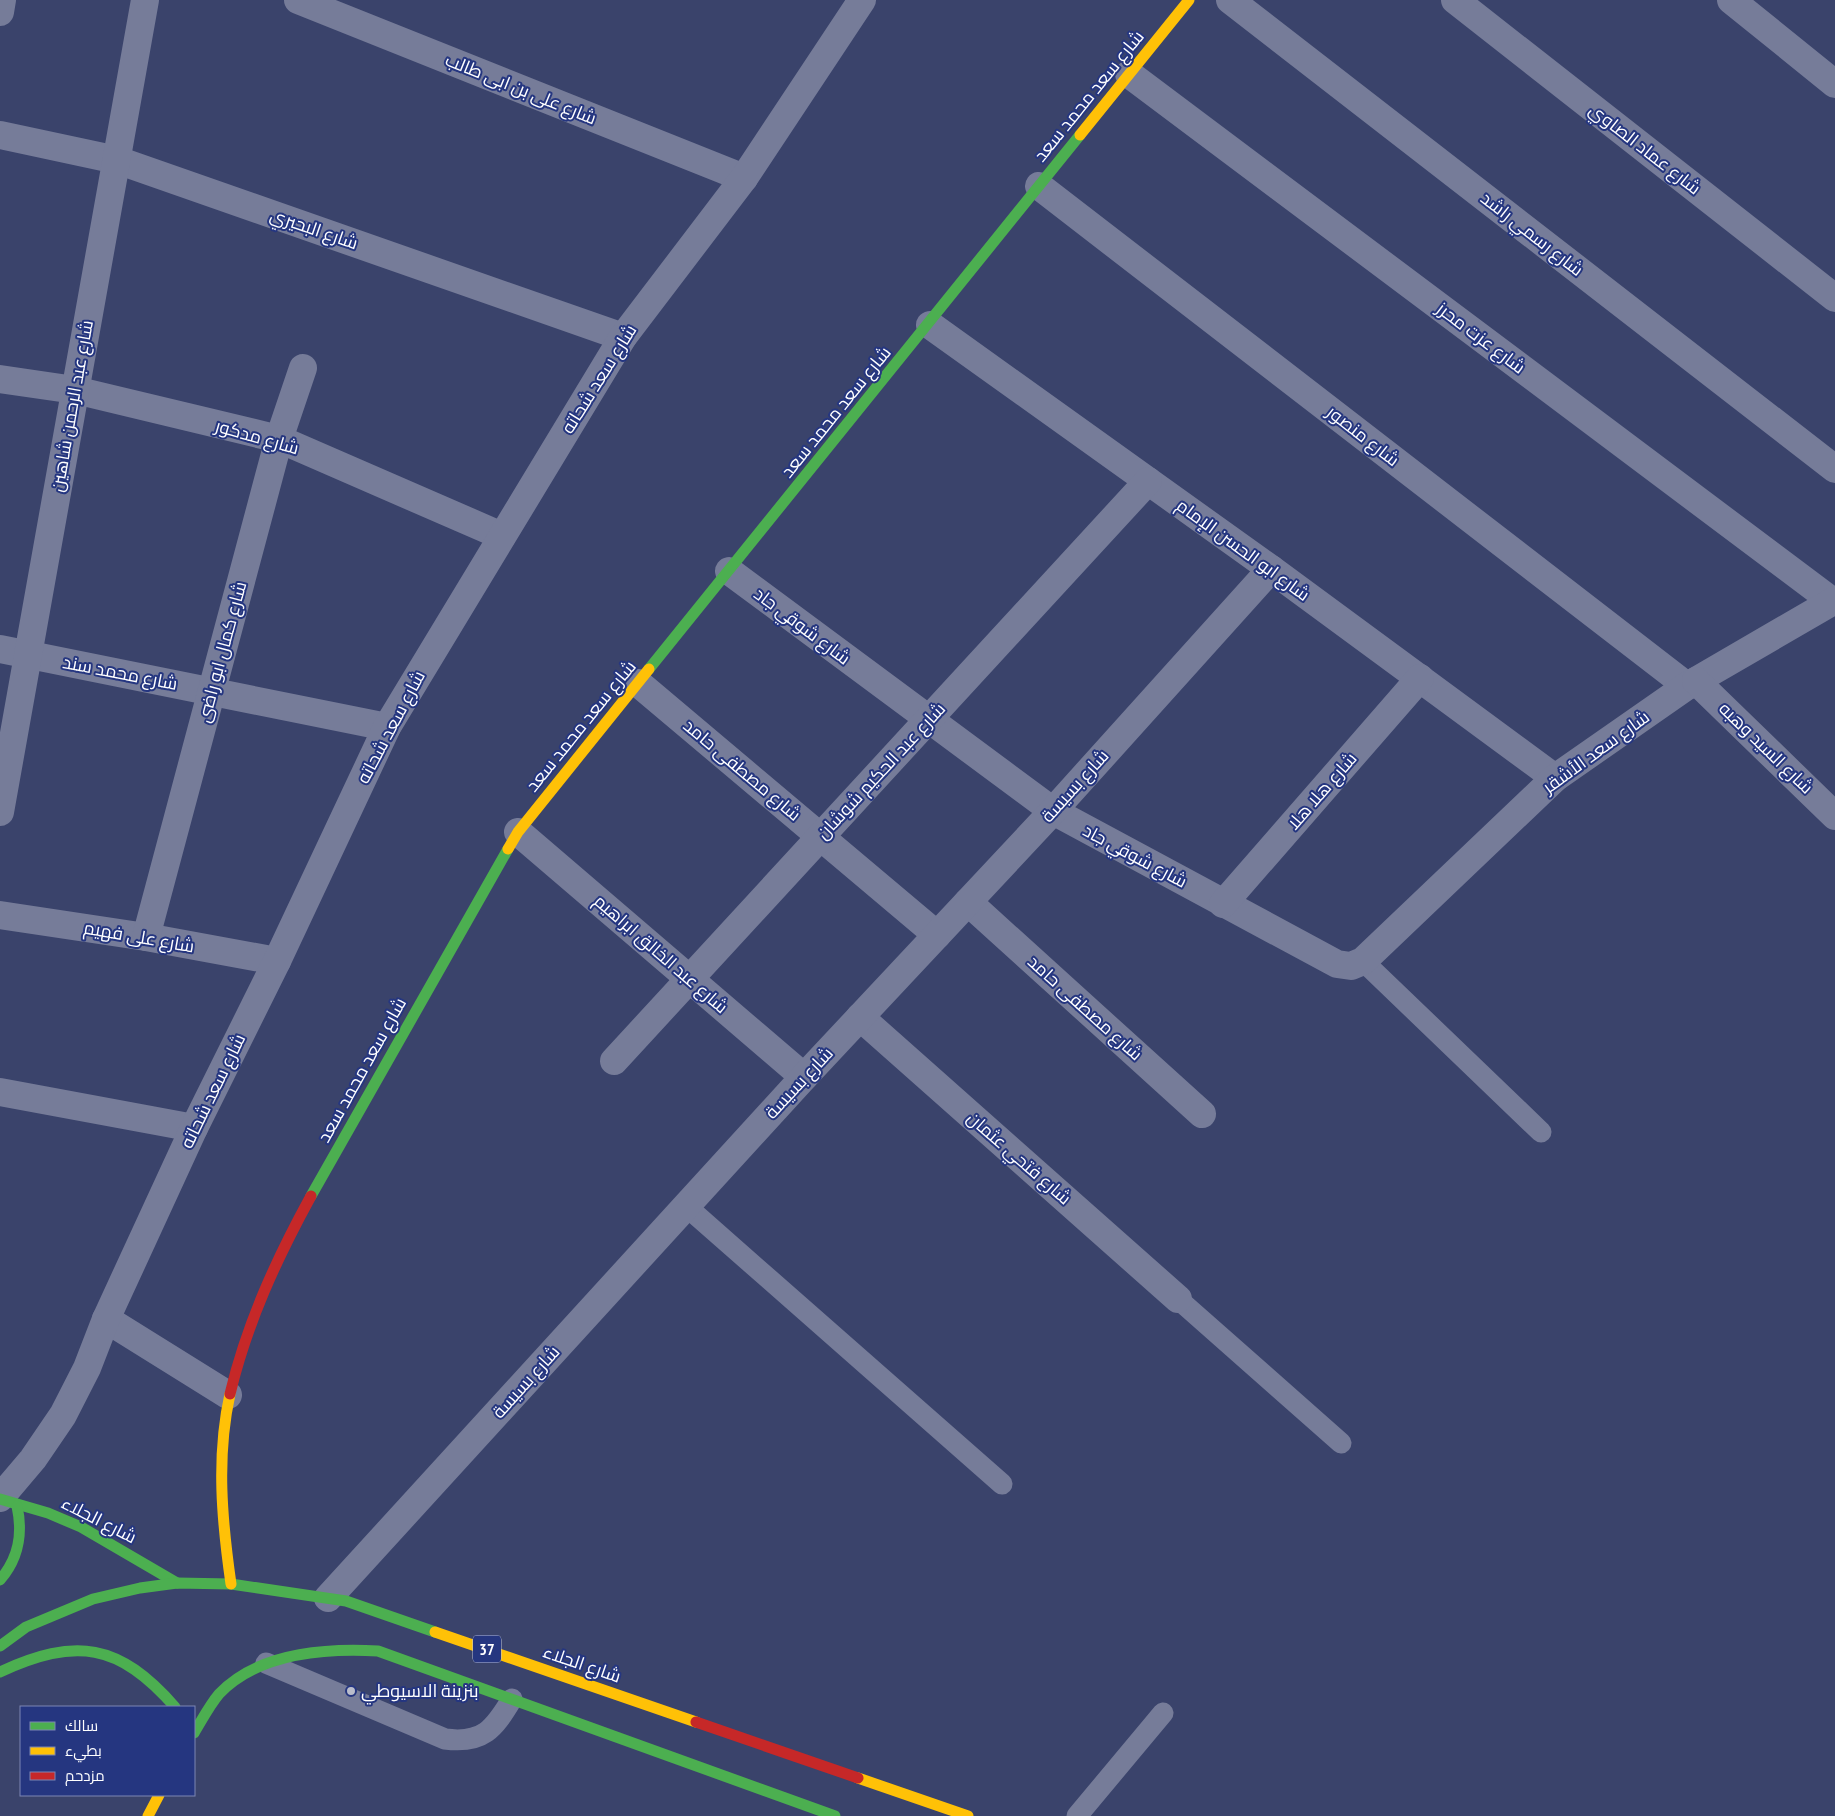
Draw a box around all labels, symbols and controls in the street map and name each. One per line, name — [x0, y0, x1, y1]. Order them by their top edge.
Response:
street label: شارع سعد محمد سعد — [1029, 25, 1149, 167]
street label: شارع على بن ابى طالب — [442, 48, 600, 130]
street label: شارع عماد الصاوي — [1583, 98, 1706, 202]
street label: شارع رسمي راشد — [1474, 186, 1588, 283]
street label: شارع البحيري — [266, 203, 361, 257]
street label: شارع عزت محرز — [1431, 296, 1530, 379]
street label: شارع عبد الرحمن شاهين — [45, 318, 99, 494]
street label: شارع سعد شحاته — [556, 320, 642, 438]
street label: شارع سعد محمد سعد — [776, 341, 896, 483]
street label: شارع منصور — [1321, 399, 1404, 472]
street label: شارع مدكور — [211, 413, 302, 460]
street label: شارع ابو الحسن الإمام — [1171, 493, 1315, 607]
street label: شارع كمال ابو راضى — [192, 579, 252, 725]
street label: شارع شوقي جاد — [748, 582, 855, 672]
street label: شارع محمد سند — [61, 650, 179, 696]
street label: شارع سعد محمد سعد — [521, 655, 641, 797]
street label: شارع سعد شحاته — [351, 666, 431, 788]
street label: شارع عبد الحكيم شوشان — [811, 697, 951, 845]
street label: شارع السيد وهبه — [1714, 697, 1818, 799]
street label: شارع سعد الأشقر — [1537, 705, 1654, 800]
street label: شارع مصطفى حامد — [678, 714, 806, 826]
street label: شارع بسيسة — [1036, 744, 1114, 828]
street label: شارع هلا هلا — [1282, 747, 1362, 835]
street label: شارع شوقي جاد — [1078, 818, 1191, 895]
street label: شارع عبد الخالق ابراهيم — [589, 889, 733, 1019]
street label: شارع على فهيم — [82, 915, 196, 959]
street label: شارع مصطفى حامد — [1022, 950, 1148, 1066]
street label: شارع سعد محمد سعد — [312, 993, 412, 1147]
street label: شارع سعد شحاته — [175, 1030, 251, 1152]
street label: شارع بسيسة — [759, 1042, 839, 1124]
street label: شارع فتحي عثمان — [960, 1106, 1076, 1212]
street label: شارع بسيسة — [487, 1340, 565, 1424]
street label: شارع الجلاء — [57, 1491, 141, 1549]
road number: 37 — [473, 1636, 501, 1662]
street label: شارع الجلاء — [540, 1639, 624, 1689]
place label: بنزينة الاسيوطي — [361, 1679, 479, 1705]
marker: بنزينة الاسيوطي — [345, 1685, 357, 1697]
legend — [20, 1706, 195, 1796]
text: سالك — [65, 1716, 98, 1735]
text: بطيء — [65, 1741, 102, 1763]
text: مزدحم — [65, 1766, 105, 1786]

